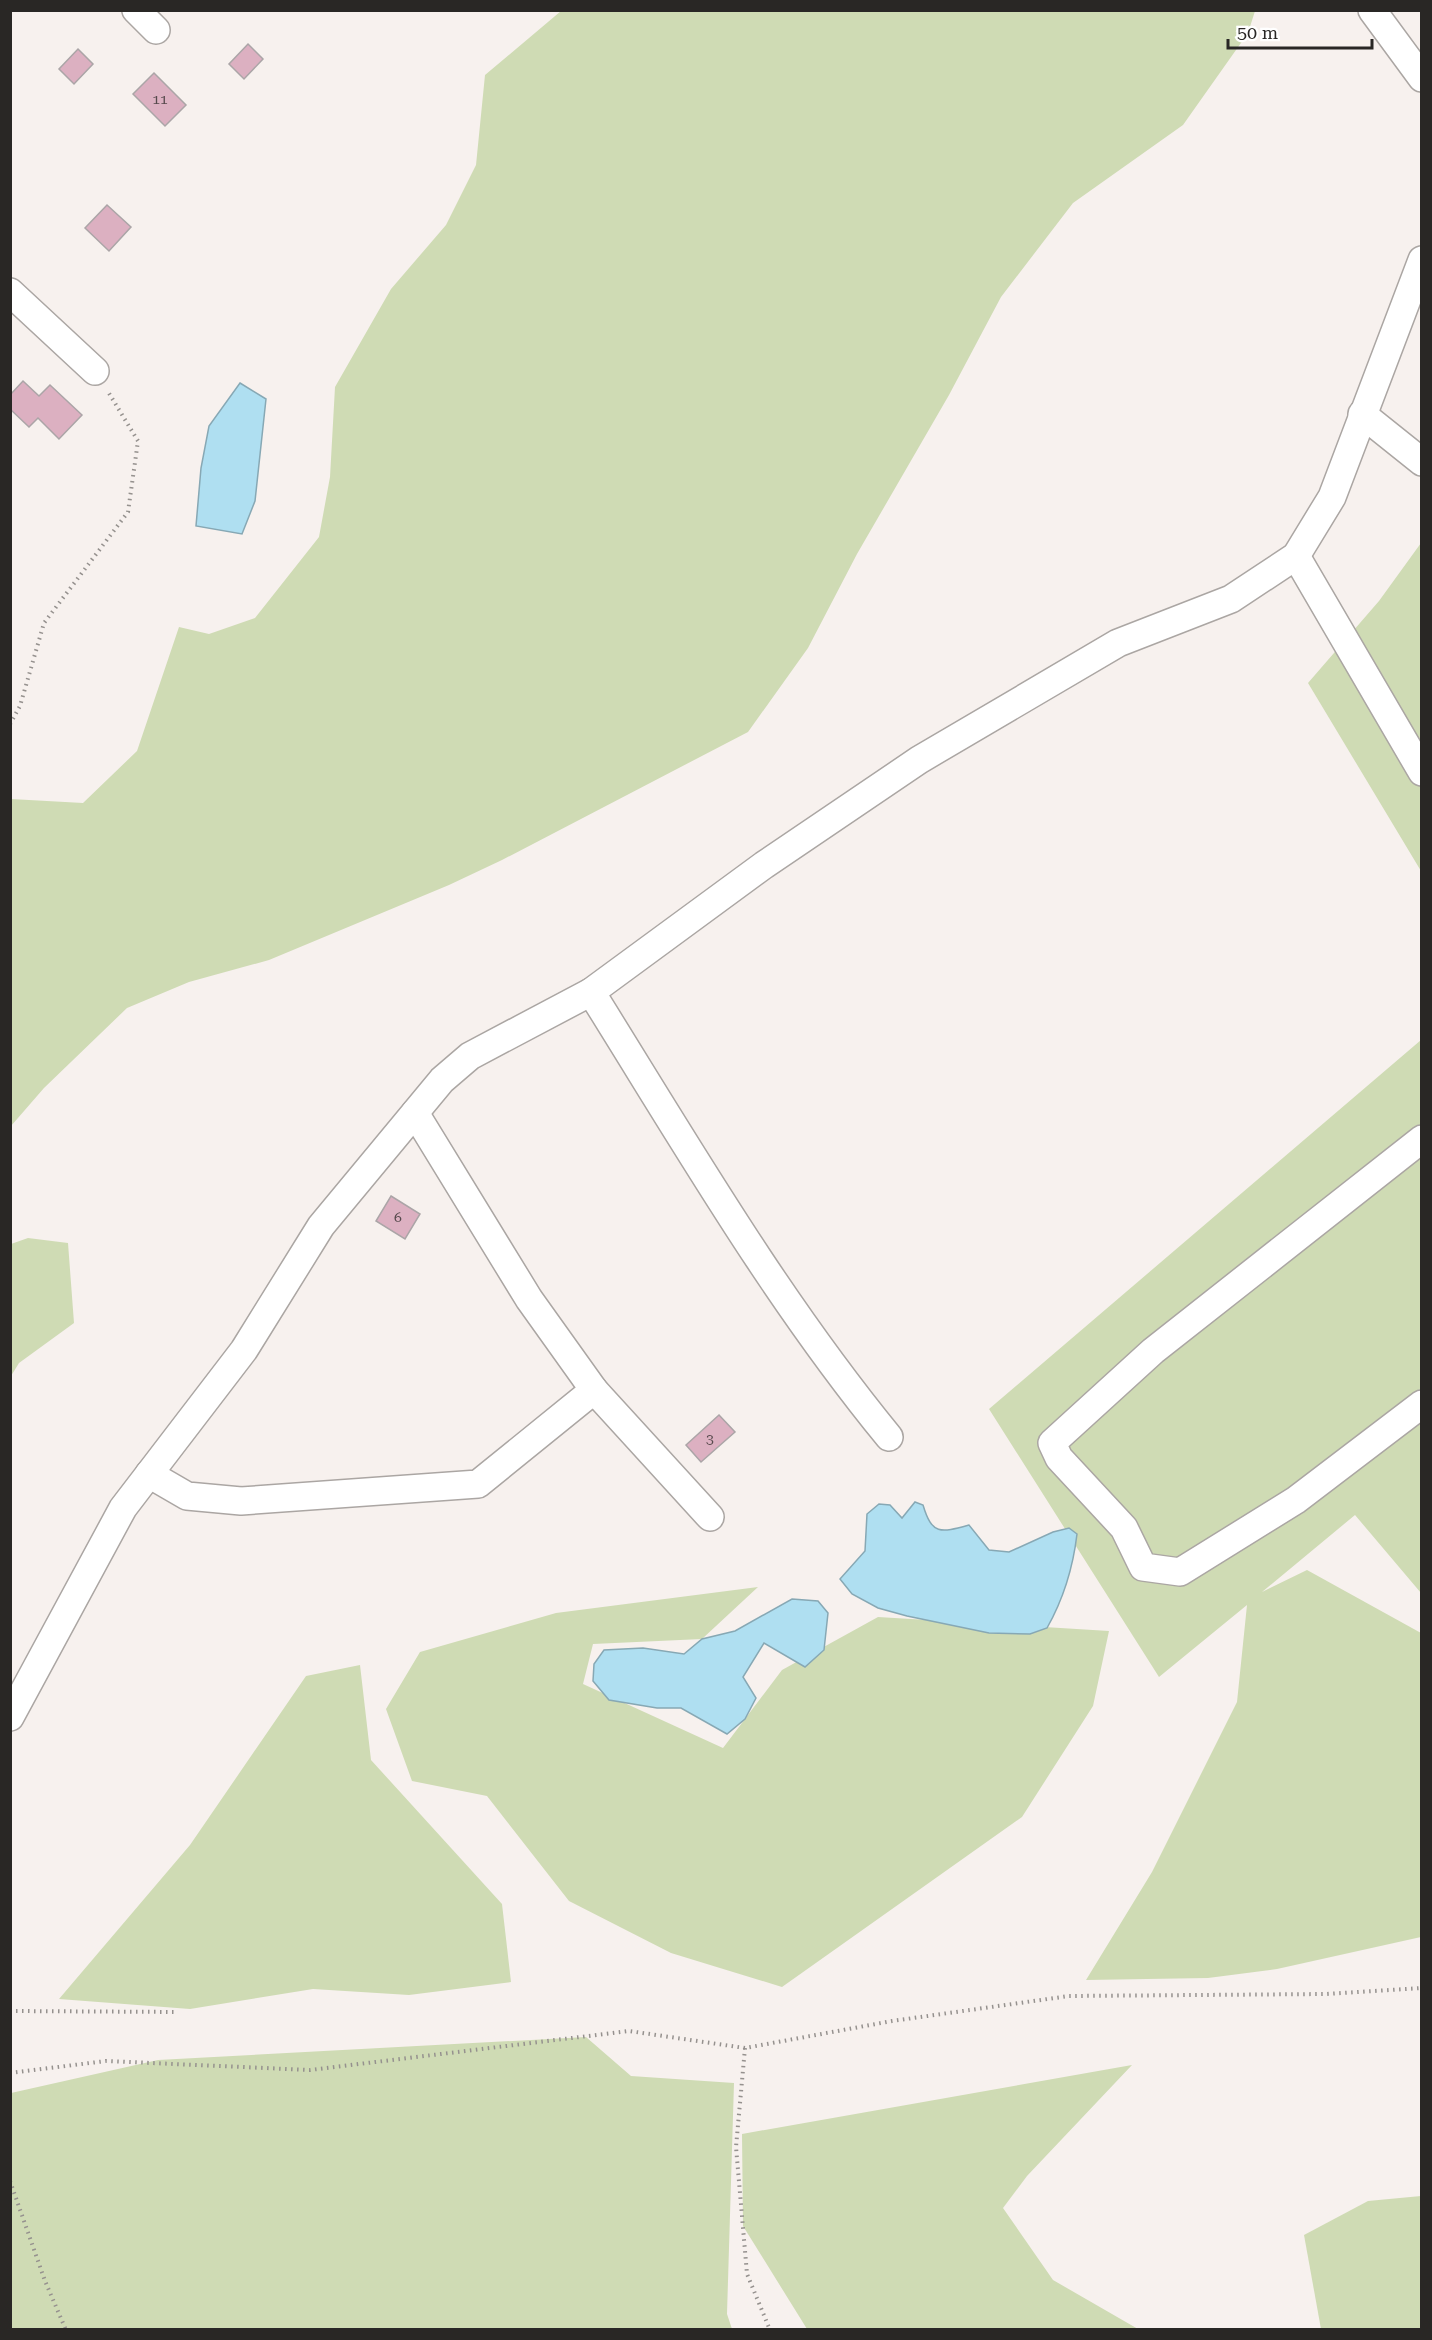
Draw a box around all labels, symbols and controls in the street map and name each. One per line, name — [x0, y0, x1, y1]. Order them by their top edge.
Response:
scale bar — [1228, 12, 1372, 50]
text: 50 m — [1237, 22, 1278, 43]
house number: 11 — [152, 91, 168, 107]
house number: 6 — [394, 1209, 402, 1225]
house number: 3 — [706, 1431, 714, 1447]

